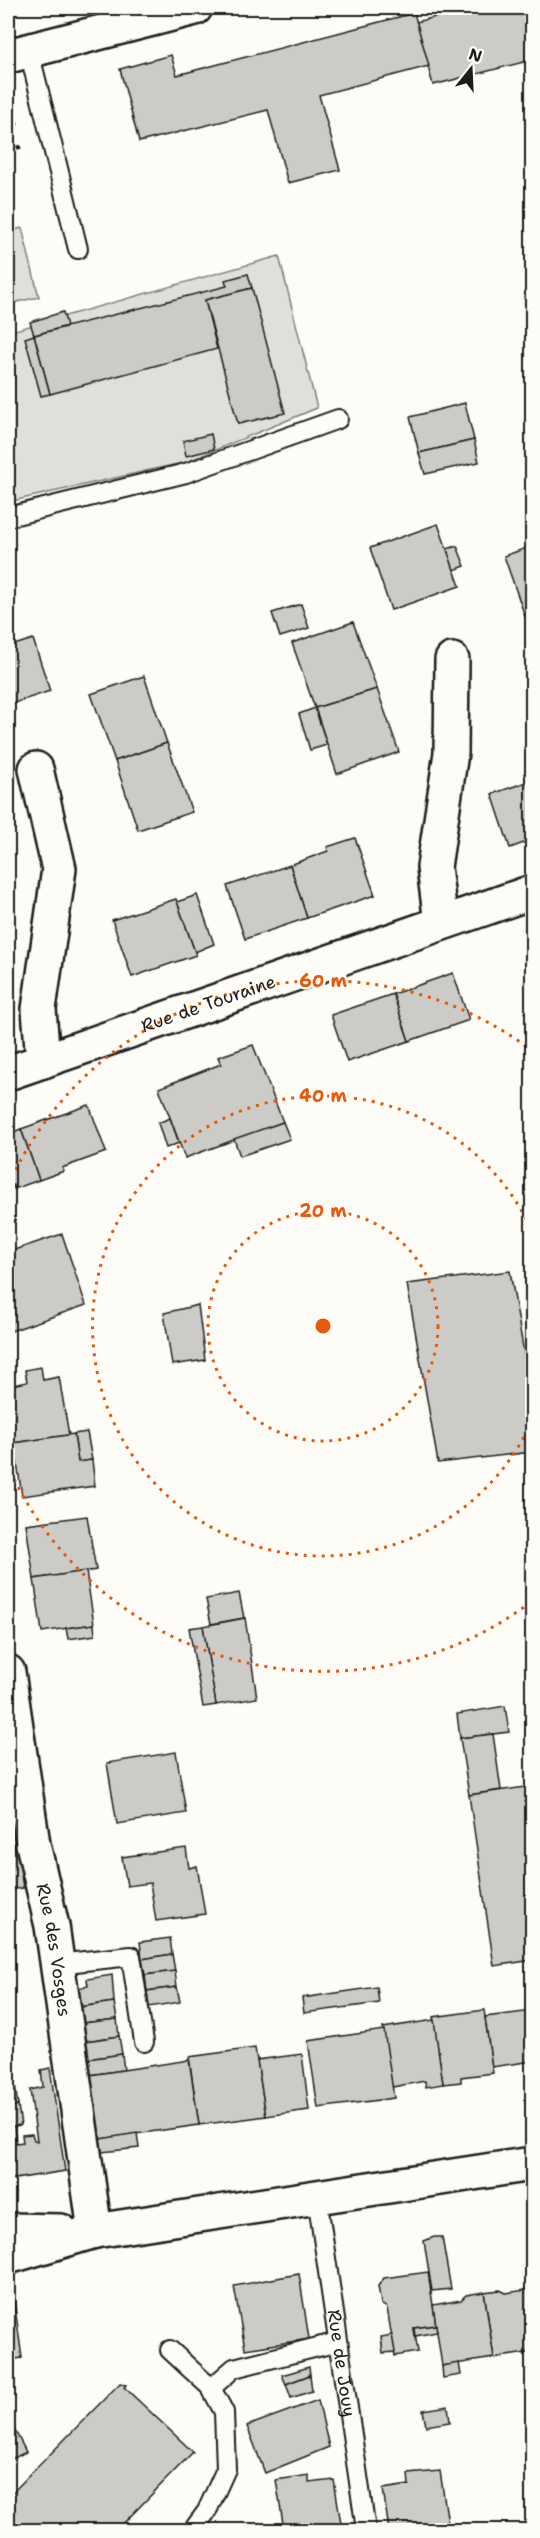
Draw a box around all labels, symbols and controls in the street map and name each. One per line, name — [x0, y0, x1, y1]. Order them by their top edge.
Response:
north arrow — [441, 39, 501, 99]
text: N — [466, 43, 485, 67]
street label: Rue de Touraine — [138, 969, 279, 1038]
text: 60 m — [299, 969, 347, 993]
text: 40 m — [299, 1084, 347, 1108]
text: 20 m — [299, 1199, 347, 1223]
centre of rings — [313, 1316, 333, 1336]
street label: Rue des Vosges — [31, 1881, 77, 2018]
street label: Rue de Jouy — [322, 2308, 361, 2419]

